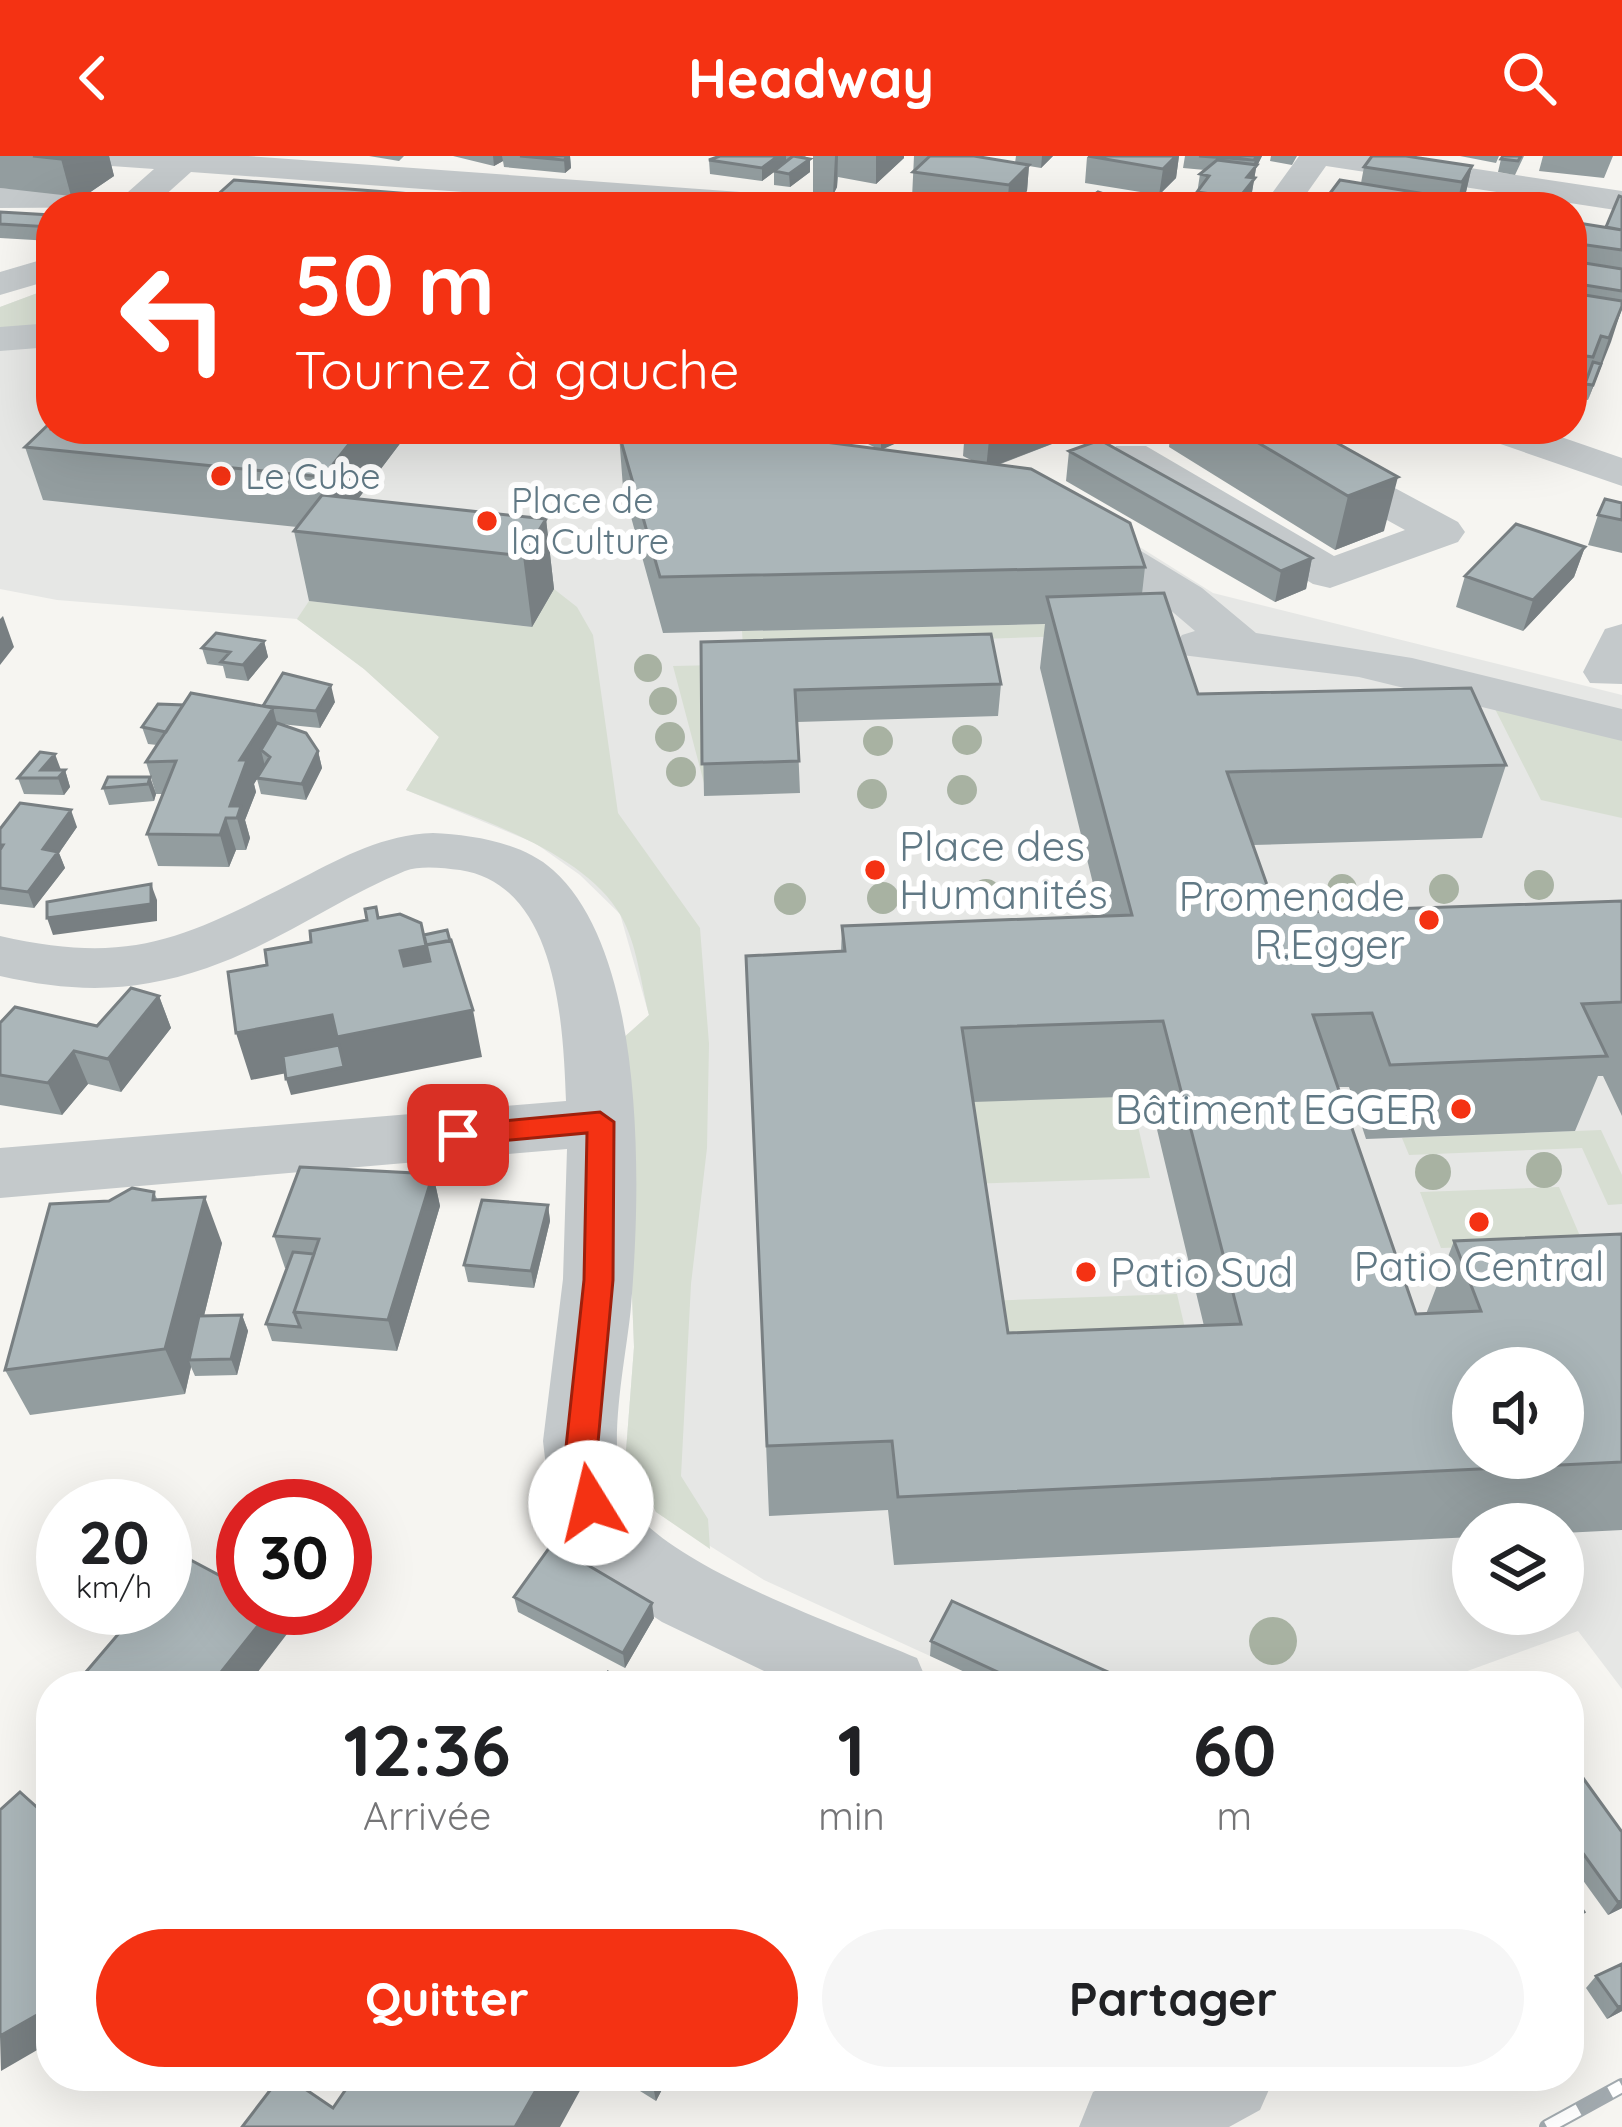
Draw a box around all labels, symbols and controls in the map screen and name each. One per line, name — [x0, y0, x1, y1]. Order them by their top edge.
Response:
text: Headway — [688, 44, 934, 112]
icon: back — [60, 45, 126, 111]
icon: search — [1496, 45, 1562, 111]
text: 50 m — [294, 231, 495, 336]
icon: left — [96, 240, 252, 396]
text: Tournez à gauche — [294, 335, 740, 403]
place label: Le Cube — [245, 453, 380, 498]
marker: Le Cube — [208, 463, 234, 489]
place label: Place de la Culture — [511, 477, 669, 563]
marker: Place de la Culture — [474, 508, 500, 534]
place label: Place des Humanités — [899, 819, 1108, 920]
marker: Place des Humanités — [862, 857, 888, 883]
place label: Promenade R.Egger — [1178, 869, 1405, 970]
marker: Promenade R.Egger — [1416, 907, 1442, 933]
place label: Bâtiment EGGER — [1115, 1082, 1437, 1135]
pin — [407, 1084, 509, 1186]
marker: Bâtiment EGGER — [1448, 1096, 1474, 1122]
icon: arrive — [425, 1102, 491, 1168]
marker: Patio Central — [1466, 1209, 1492, 1235]
place label: Patio Central — [1354, 1239, 1604, 1292]
place label: Patio Sud — [1110, 1245, 1293, 1298]
marker: Patio Sud — [1073, 1259, 1099, 1285]
map controls — [1452, 1347, 1584, 1635]
button: sound — [1452, 1347, 1584, 1479]
position arrow — [528, 1440, 654, 1566]
speed limit sign: 30 — [216, 1479, 372, 1635]
button: layers — [1452, 1503, 1584, 1635]
text: 20 — [79, 1504, 149, 1579]
text: km/h — [76, 1568, 152, 1606]
text: 12:36 — [344, 1704, 511, 1794]
text: 1 — [838, 1704, 866, 1794]
text: 60 — [1192, 1704, 1276, 1794]
text: Arrivée — [363, 1791, 491, 1840]
text: min — [818, 1791, 885, 1840]
text: m — [1217, 1791, 1252, 1840]
button: Quitter — [96, 1929, 798, 2067]
button: Partager — [822, 1929, 1524, 2067]

